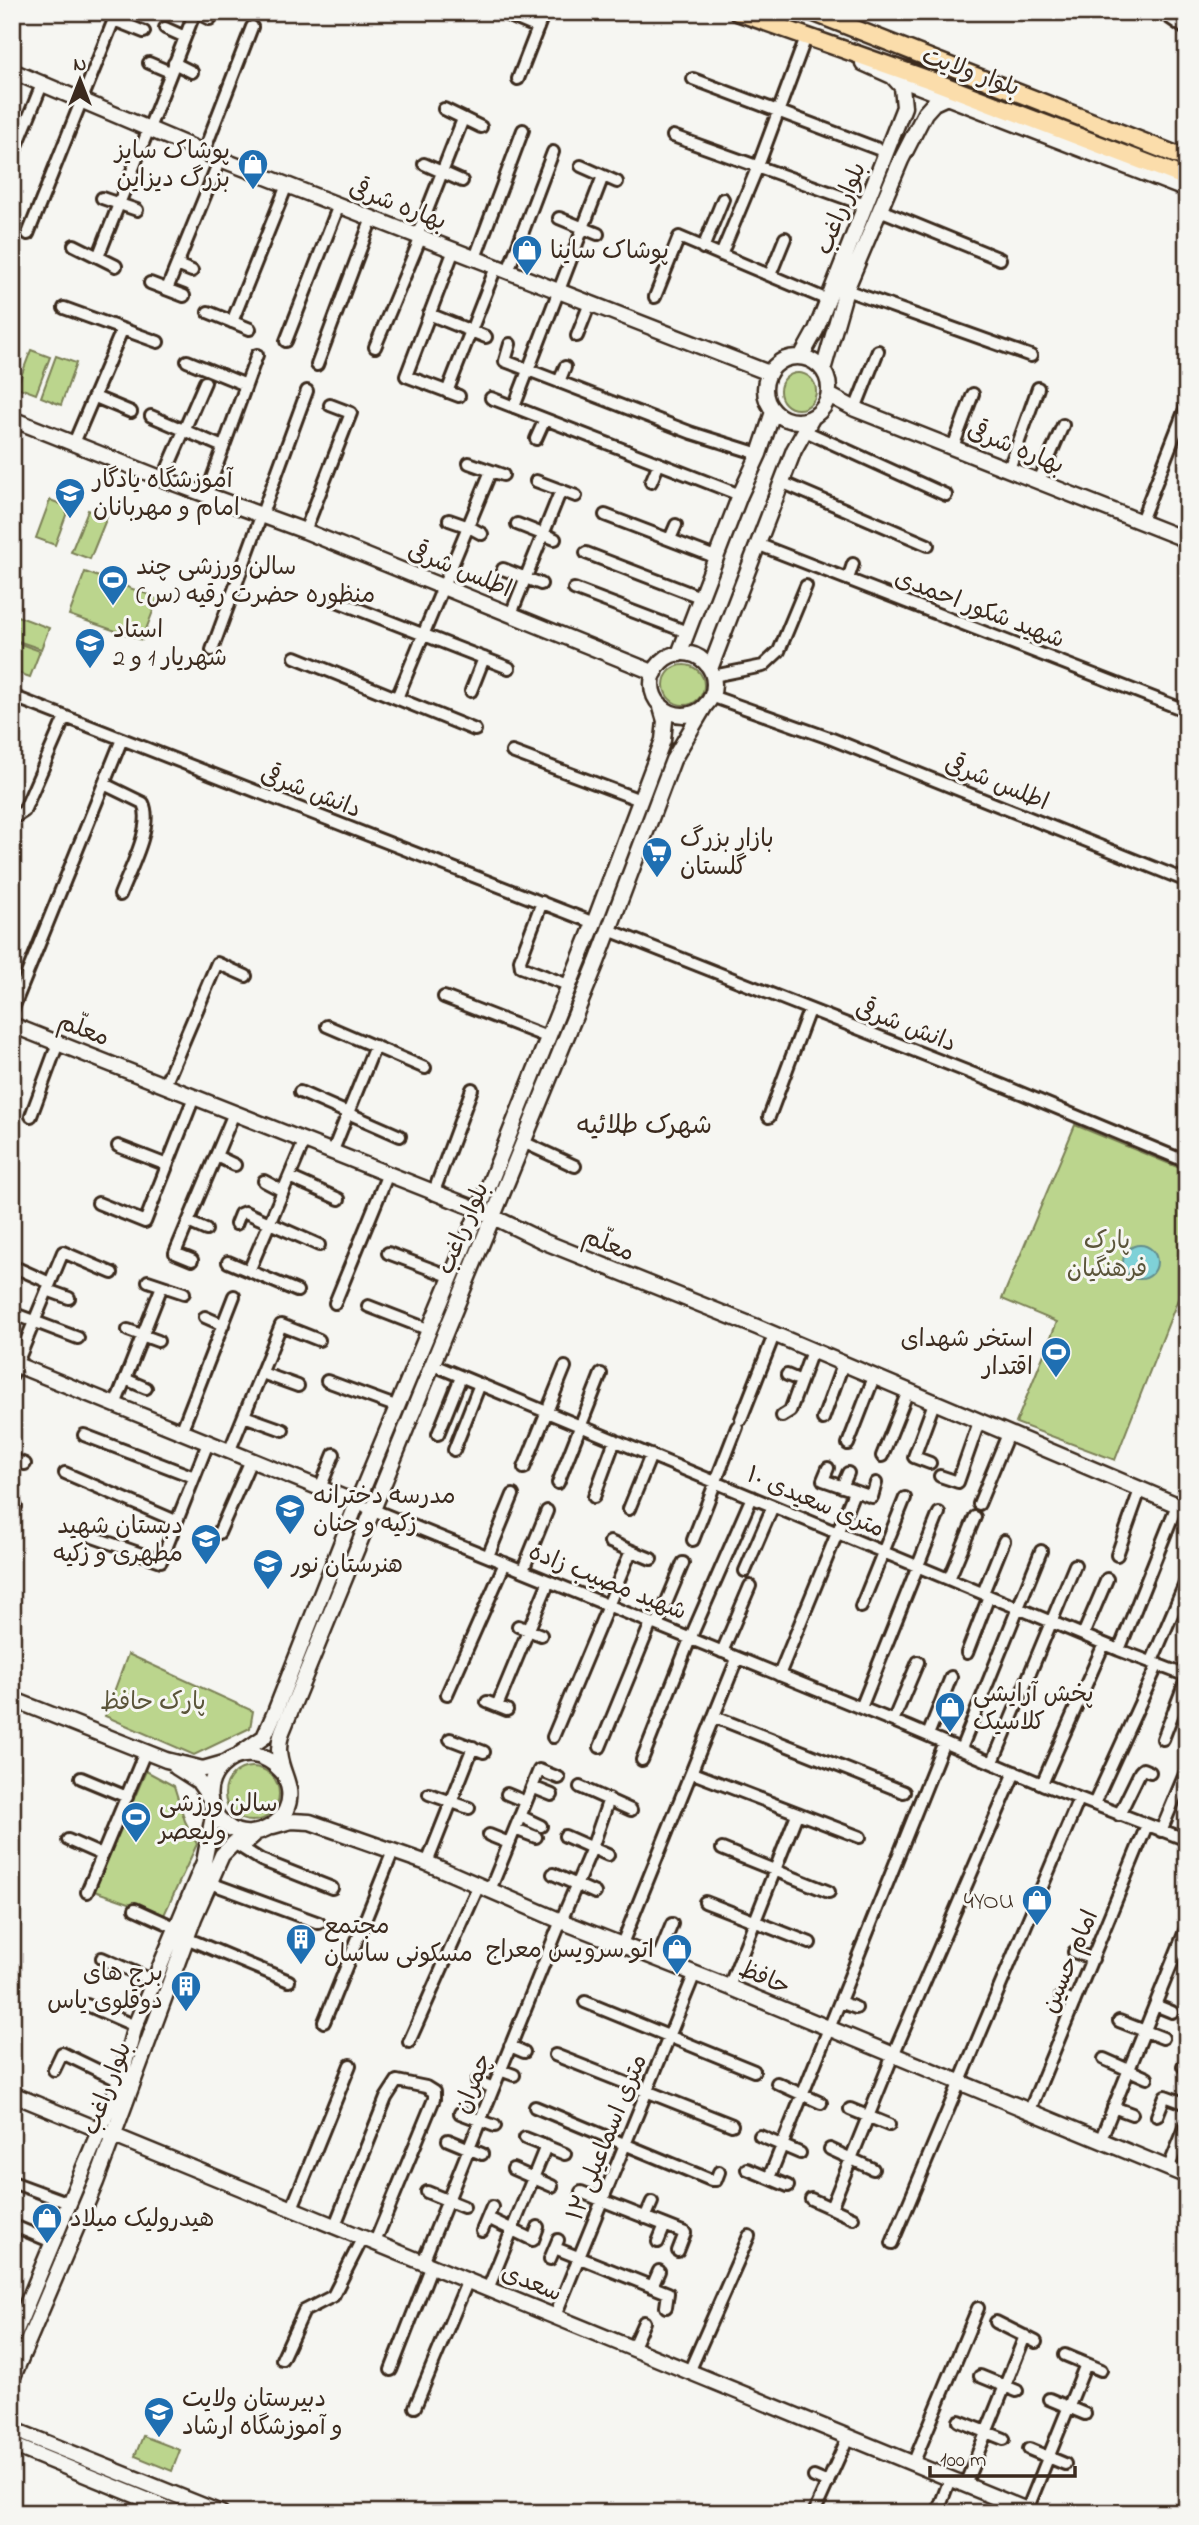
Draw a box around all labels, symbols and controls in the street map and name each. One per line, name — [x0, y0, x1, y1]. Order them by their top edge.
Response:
street label: بلوار ولایت — [916, 40, 1024, 107]
north arrow — [46, 46, 116, 116]
text: N — [74, 52, 87, 79]
place label: پوشاک سایز بزرگ دیزاین — [113, 135, 230, 198]
shop icon: پوشاک سایز بزرگ دیزاین — [236, 147, 270, 191]
street label: بلوار راغب — [808, 157, 877, 261]
street label: بهاره شرقی — [343, 172, 451, 241]
shop icon: پوشاک ساینا — [510, 233, 544, 277]
place label: پوشاک ساینا — [550, 235, 669, 270]
street label: بهاره شرقی — [961, 414, 1069, 485]
place label: آموزشگاه یادگار امام و مهربانان — [91, 464, 240, 527]
school or university icon: آموزشگاه یادگار امام و مهربانان — [53, 476, 87, 520]
street label: اطلس شرقی — [402, 535, 516, 608]
place label: سالن ورزشی چند منظوره حضرت رقیه (س) — [136, 551, 375, 614]
street label: شهید شکور احمدی — [889, 562, 1069, 659]
sports icon: سالن ورزشی چند منظوره حضرت رقیه (س) — [96, 563, 130, 607]
place label: استاد شهریار 1 و 2 — [113, 614, 227, 677]
school or university icon: استاد شهریار 1 و 2 — [73, 626, 107, 670]
street label: اطلس شرقی — [939, 748, 1053, 821]
street label: دانش شرقی — [255, 758, 366, 829]
place label: بازار بزرگ گلستان — [680, 823, 774, 886]
supermarket icon: بازار بزرگ گلستان — [640, 835, 674, 879]
street label: دانش شرقی — [850, 992, 961, 1063]
street label: معلّم — [52, 1004, 115, 1057]
district label: شهرک طلائیه — [576, 1108, 712, 1146]
street label: بلوار راغب — [429, 1177, 499, 1281]
street label: معلّم — [577, 1218, 640, 1272]
park label: پارک فرهنگیان — [1067, 1225, 1147, 1288]
place label: استخر شهدای اقتدار — [901, 1323, 1033, 1386]
sports icon: استخر شهدای اقتدار — [1039, 1335, 1073, 1379]
street label: ۱۰ متری سعیدی — [741, 1459, 889, 1548]
place label: مدرسه دخترانه زکیه و حنان — [313, 1480, 456, 1543]
school or university icon: مدرسه دخترانه زکیه و حنان — [273, 1492, 307, 1536]
place label: دبستان شهید مطهری و زکیه — [53, 1510, 183, 1573]
school or university icon: دبستان شهید مطهری و زکیه — [189, 1522, 223, 1566]
street label: شهید مصیب زاده — [523, 1536, 691, 1631]
school or university icon: هنرستان نور — [251, 1547, 285, 1591]
place label: هنرستان نور — [290, 1549, 403, 1584]
place label: پخش آرایشی کلاسیک — [973, 1678, 1094, 1741]
park label: پارک حافظ — [100, 1686, 206, 1721]
shop icon: پخش آرایشی کلاسیک — [933, 1690, 967, 1734]
place label: سالن ورزشی ولیعصر — [157, 1788, 278, 1851]
sports icon: سالن ورزشی ولیعصر — [119, 1800, 153, 1844]
shop icon: 4YOU — [1020, 1883, 1054, 1927]
place label: 4YOU — [964, 1885, 1014, 1920]
street label: امام حسین — [1034, 1905, 1109, 2019]
place label: مجتمع مسکونی ساسان — [324, 1910, 473, 1973]
building icon: مجتمع مسکونی ساسان — [284, 1922, 318, 1966]
shop icon: اتو سرویس معراج — [660, 1932, 694, 1976]
place label: اتو سرویس معراج — [486, 1934, 654, 1969]
street label: حافظ — [733, 1953, 795, 2006]
place label: برج های دوقلوی یاس — [47, 1957, 163, 2020]
building icon: برج های دوقلوی یاس — [169, 1969, 203, 2013]
street label: بلوار راغب — [75, 2037, 142, 2141]
street label: چمران — [446, 2048, 502, 2120]
street label: ۱۲ متری اسماعیلی — [559, 2049, 658, 2226]
shop icon: هیدرولیک میلاد — [30, 2201, 64, 2245]
place label: هیدرولیک میلاد — [70, 2203, 214, 2238]
street label: سعدی — [496, 2256, 567, 2312]
place label: دبیرستان ولایت و آموزشگاه ارشاد — [182, 2383, 343, 2446]
school or university icon: دبیرستان ولایت و آموزشگاه ارشاد — [142, 2395, 176, 2439]
scale bar — [930, 2434, 1075, 2478]
text: 100 m — [940, 2446, 986, 2476]

